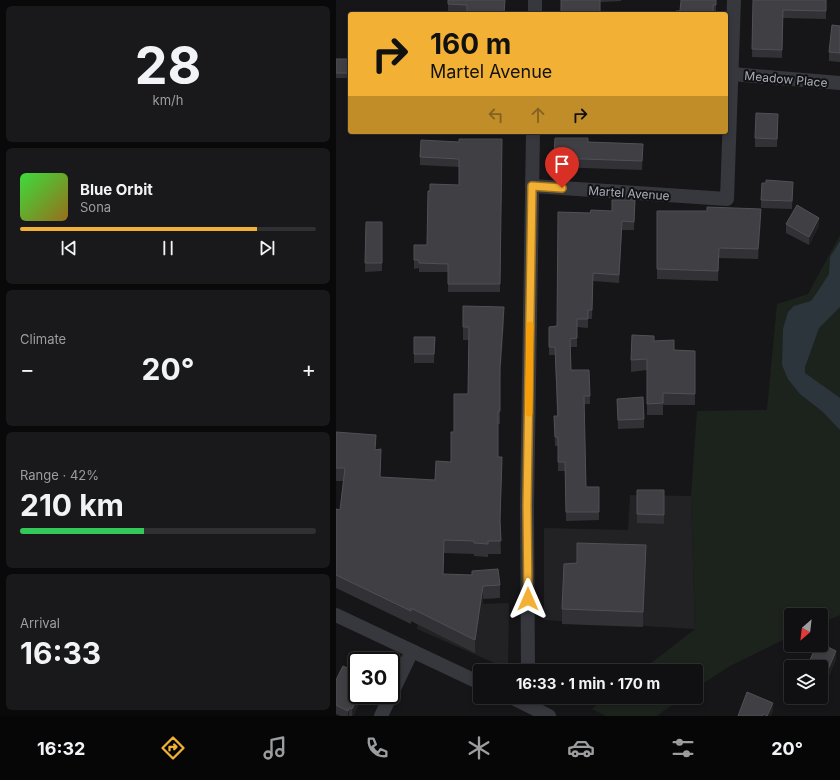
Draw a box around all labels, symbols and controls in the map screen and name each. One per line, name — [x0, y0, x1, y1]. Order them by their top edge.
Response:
text: 160 m — [430, 27, 511, 61]
icon: right — [364, 28, 416, 80]
text: 28 — [135, 34, 201, 97]
text: Martel Avenue — [430, 61, 552, 82]
street label: Meadow Place — [744, 68, 828, 90]
text: km/h — [153, 92, 183, 108]
icon: left — [485, 104, 507, 126]
icon: ahead — [527, 104, 549, 126]
icon: right — [569, 104, 591, 126]
pin — [545, 147, 579, 188]
icon: arrive — [551, 153, 573, 175]
text: Blue Orbit — [80, 180, 153, 199]
street label: Martel Avenue — [588, 183, 670, 203]
text: Sona — [80, 199, 111, 215]
icon: previous — [58, 237, 80, 259]
icon: pause — [157, 237, 179, 259]
icon: next — [256, 237, 278, 259]
text: Climate — [20, 331, 66, 347]
text: 20° — [142, 351, 194, 387]
text: − — [20, 356, 35, 382]
text: + — [301, 356, 316, 382]
text: Range · 42% — [20, 467, 99, 483]
text: 210 km — [20, 487, 124, 523]
position arrow — [507, 578, 549, 620]
north arrow — [784, 608, 828, 652]
map controls — [784, 608, 828, 704]
text: Arrival — [20, 615, 60, 631]
text: 16:33 — [20, 635, 101, 671]
speed limit sign: 30 — [348, 652, 400, 704]
button: layers — [784, 660, 828, 704]
text: 16:33 · 1 min · 170 m — [516, 674, 660, 693]
icon: directions — [159, 734, 187, 762]
icon: music — [261, 734, 289, 762]
icon: phone — [363, 734, 391, 762]
icon: climate — [465, 734, 493, 762]
icon: car — [567, 734, 595, 762]
icon: filters — [669, 734, 697, 762]
text: 16:32 — [37, 738, 85, 759]
text: 20° — [771, 738, 803, 759]

